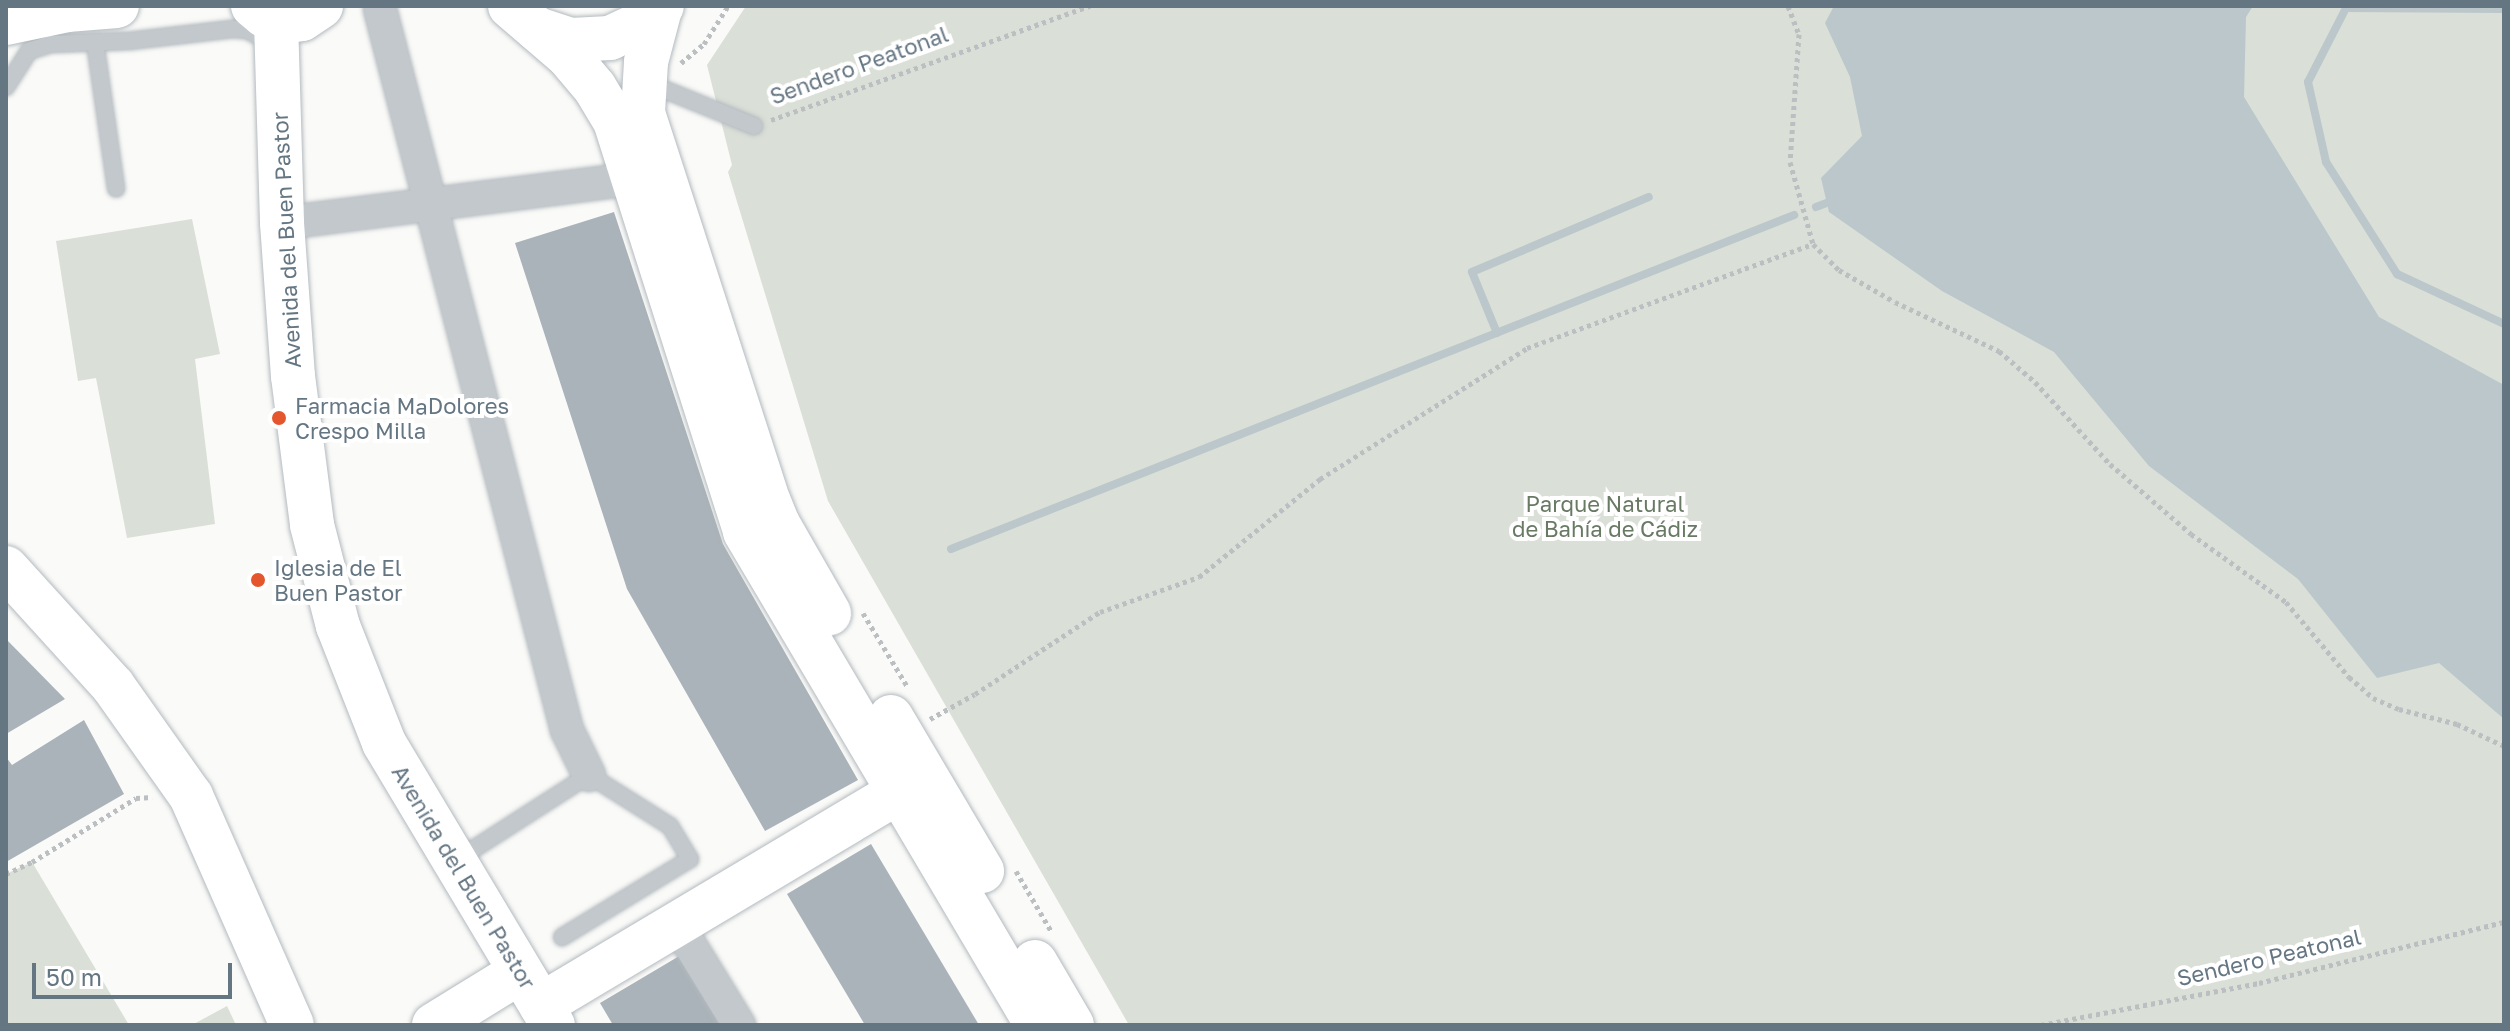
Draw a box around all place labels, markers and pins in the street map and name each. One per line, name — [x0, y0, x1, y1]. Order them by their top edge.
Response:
place label: Farmacia MªDolores Crespo Milla — [295, 392, 509, 444]
marker: Farmacia MªDolores Crespo Milla — [270, 409, 288, 427]
place label: Iglesia de El Buen Pastor — [274, 554, 403, 606]
marker: Iglesia de El Buen Pastor — [249, 571, 267, 589]

